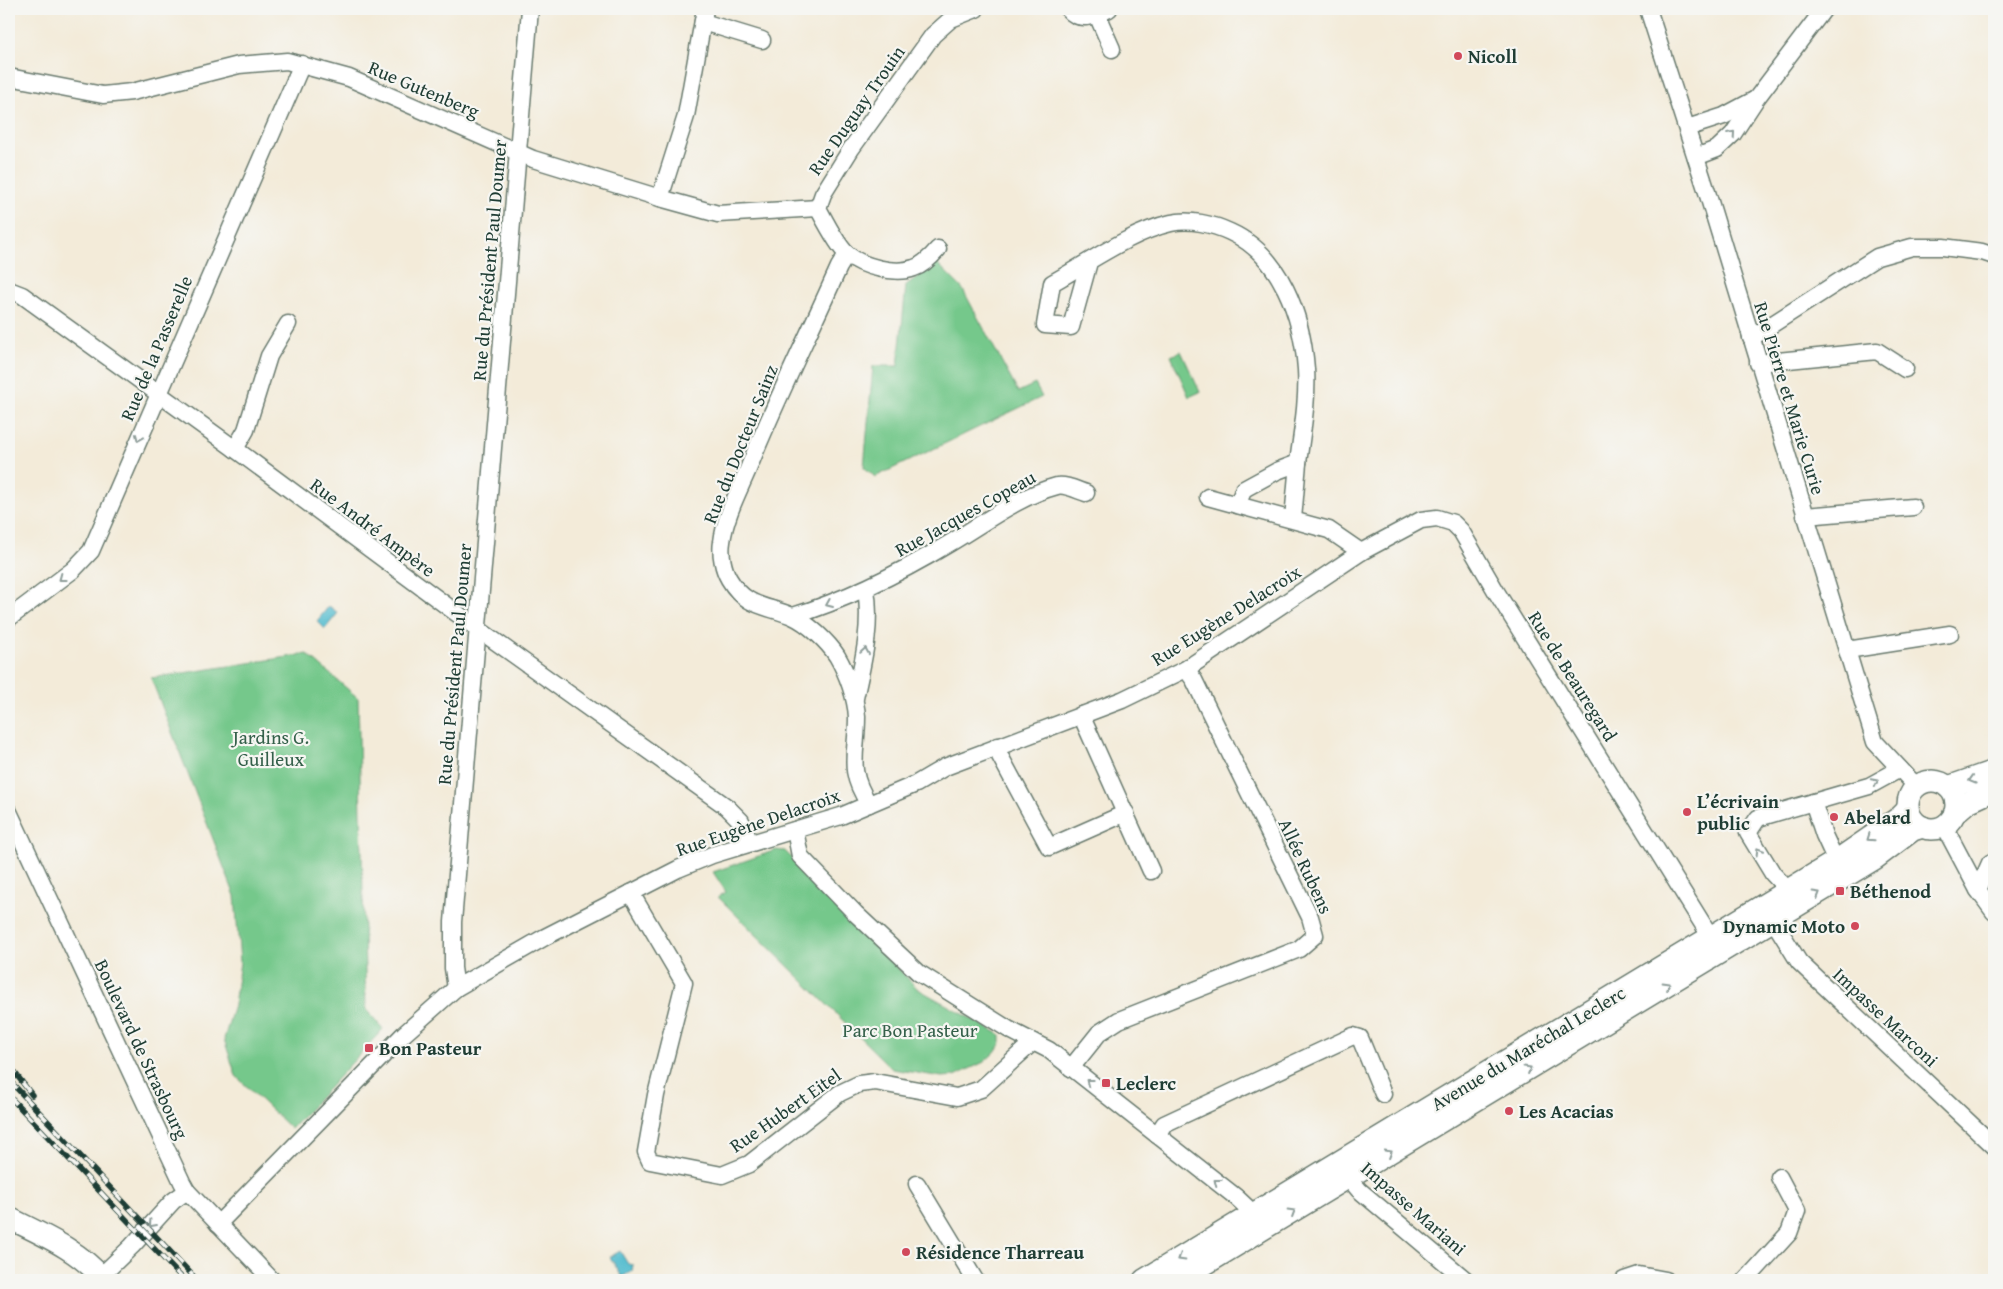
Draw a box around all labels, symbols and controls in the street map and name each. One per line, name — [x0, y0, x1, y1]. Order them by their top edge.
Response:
street label: Rue Duguay Trouin — [801, 39, 911, 181]
place label: Nicoll — [1468, 42, 1517, 70]
marker: Nicoll — [1452, 50, 1464, 62]
street label: Rue Gutenberg — [364, 53, 484, 125]
one-way arrow — [1726, 131, 1735, 140]
street label: Rue du Président Paul Doumer — [465, 138, 514, 382]
street label: Rue de la Passerelle — [113, 271, 199, 425]
street label: Rue Pierre et Marie Curie — [1747, 298, 1833, 498]
street label: Rue du Docteur Sainz — [695, 360, 785, 528]
one-way arrow — [134, 433, 145, 442]
street label: Rue Jacques Copeau — [890, 462, 1041, 563]
street label: Rue André Ampère — [305, 471, 441, 583]
street label: Rue du Président Paul Doumer — [430, 542, 479, 786]
street label: Rue Eugène Delacroix — [1146, 557, 1307, 672]
one-way arrow — [59, 573, 68, 581]
one-way arrow — [826, 598, 834, 608]
street label: Rue de Beauregard — [1522, 605, 1625, 747]
one-way arrow — [859, 646, 869, 655]
park label: Jardins G. Guilleux — [231, 723, 309, 773]
one-way arrow — [1968, 774, 1976, 784]
one-way arrow — [1870, 778, 1879, 788]
street label: Rue Eugène Delacroix — [672, 781, 844, 863]
place label: L’écrivain public — [1697, 787, 1780, 837]
place label: Abelard — [1844, 803, 1911, 831]
marker: L’écrivain public — [1681, 806, 1693, 818]
marker: Abelard — [1828, 811, 1840, 823]
street label: Allée Rubens — [1272, 814, 1340, 918]
one-way arrow — [1866, 832, 1875, 841]
one-way arrow — [1756, 848, 1766, 857]
place label: Béthenod — [1850, 877, 1931, 905]
marker: Béthenod — [1834, 885, 1846, 897]
one-way arrow — [1811, 890, 1820, 900]
place label: Dynamic Moto — [1723, 912, 1845, 940]
marker: Dynamic Moto — [1849, 920, 1861, 932]
street label: Boulevard de Strasbourg — [88, 954, 196, 1144]
street label: Impasse Marconi — [1827, 961, 1945, 1073]
street label: Avenue du Maréchal Leclerc — [1426, 979, 1630, 1117]
one-way arrow — [1661, 981, 1670, 991]
park label: Parc Bon Pasteur — [842, 1016, 978, 1044]
place label: Bon Pasteur — [379, 1034, 482, 1062]
marker: Bon Pasteur — [363, 1042, 375, 1054]
street label: Rue Hubert Eitel — [723, 1061, 847, 1159]
one-way arrow — [1523, 1065, 1532, 1075]
place label: Leclerc — [1116, 1069, 1176, 1097]
marker: Leclerc — [1100, 1077, 1112, 1089]
one-way arrow — [1085, 1079, 1095, 1088]
place label: Les Acacias — [1519, 1097, 1614, 1125]
marker: Les Acacias — [1503, 1105, 1515, 1117]
one-way arrow — [1384, 1150, 1393, 1160]
street label: Impasse Mariani — [1355, 1154, 1473, 1262]
one-way arrow — [1214, 1180, 1223, 1188]
one-way arrow — [1286, 1209, 1295, 1219]
one-way arrow — [149, 1219, 158, 1228]
place label: Résidence Tharreau — [916, 1238, 1084, 1266]
marker: Résidence Tharreau — [900, 1246, 912, 1258]
one-way arrow — [1178, 1252, 1187, 1262]

